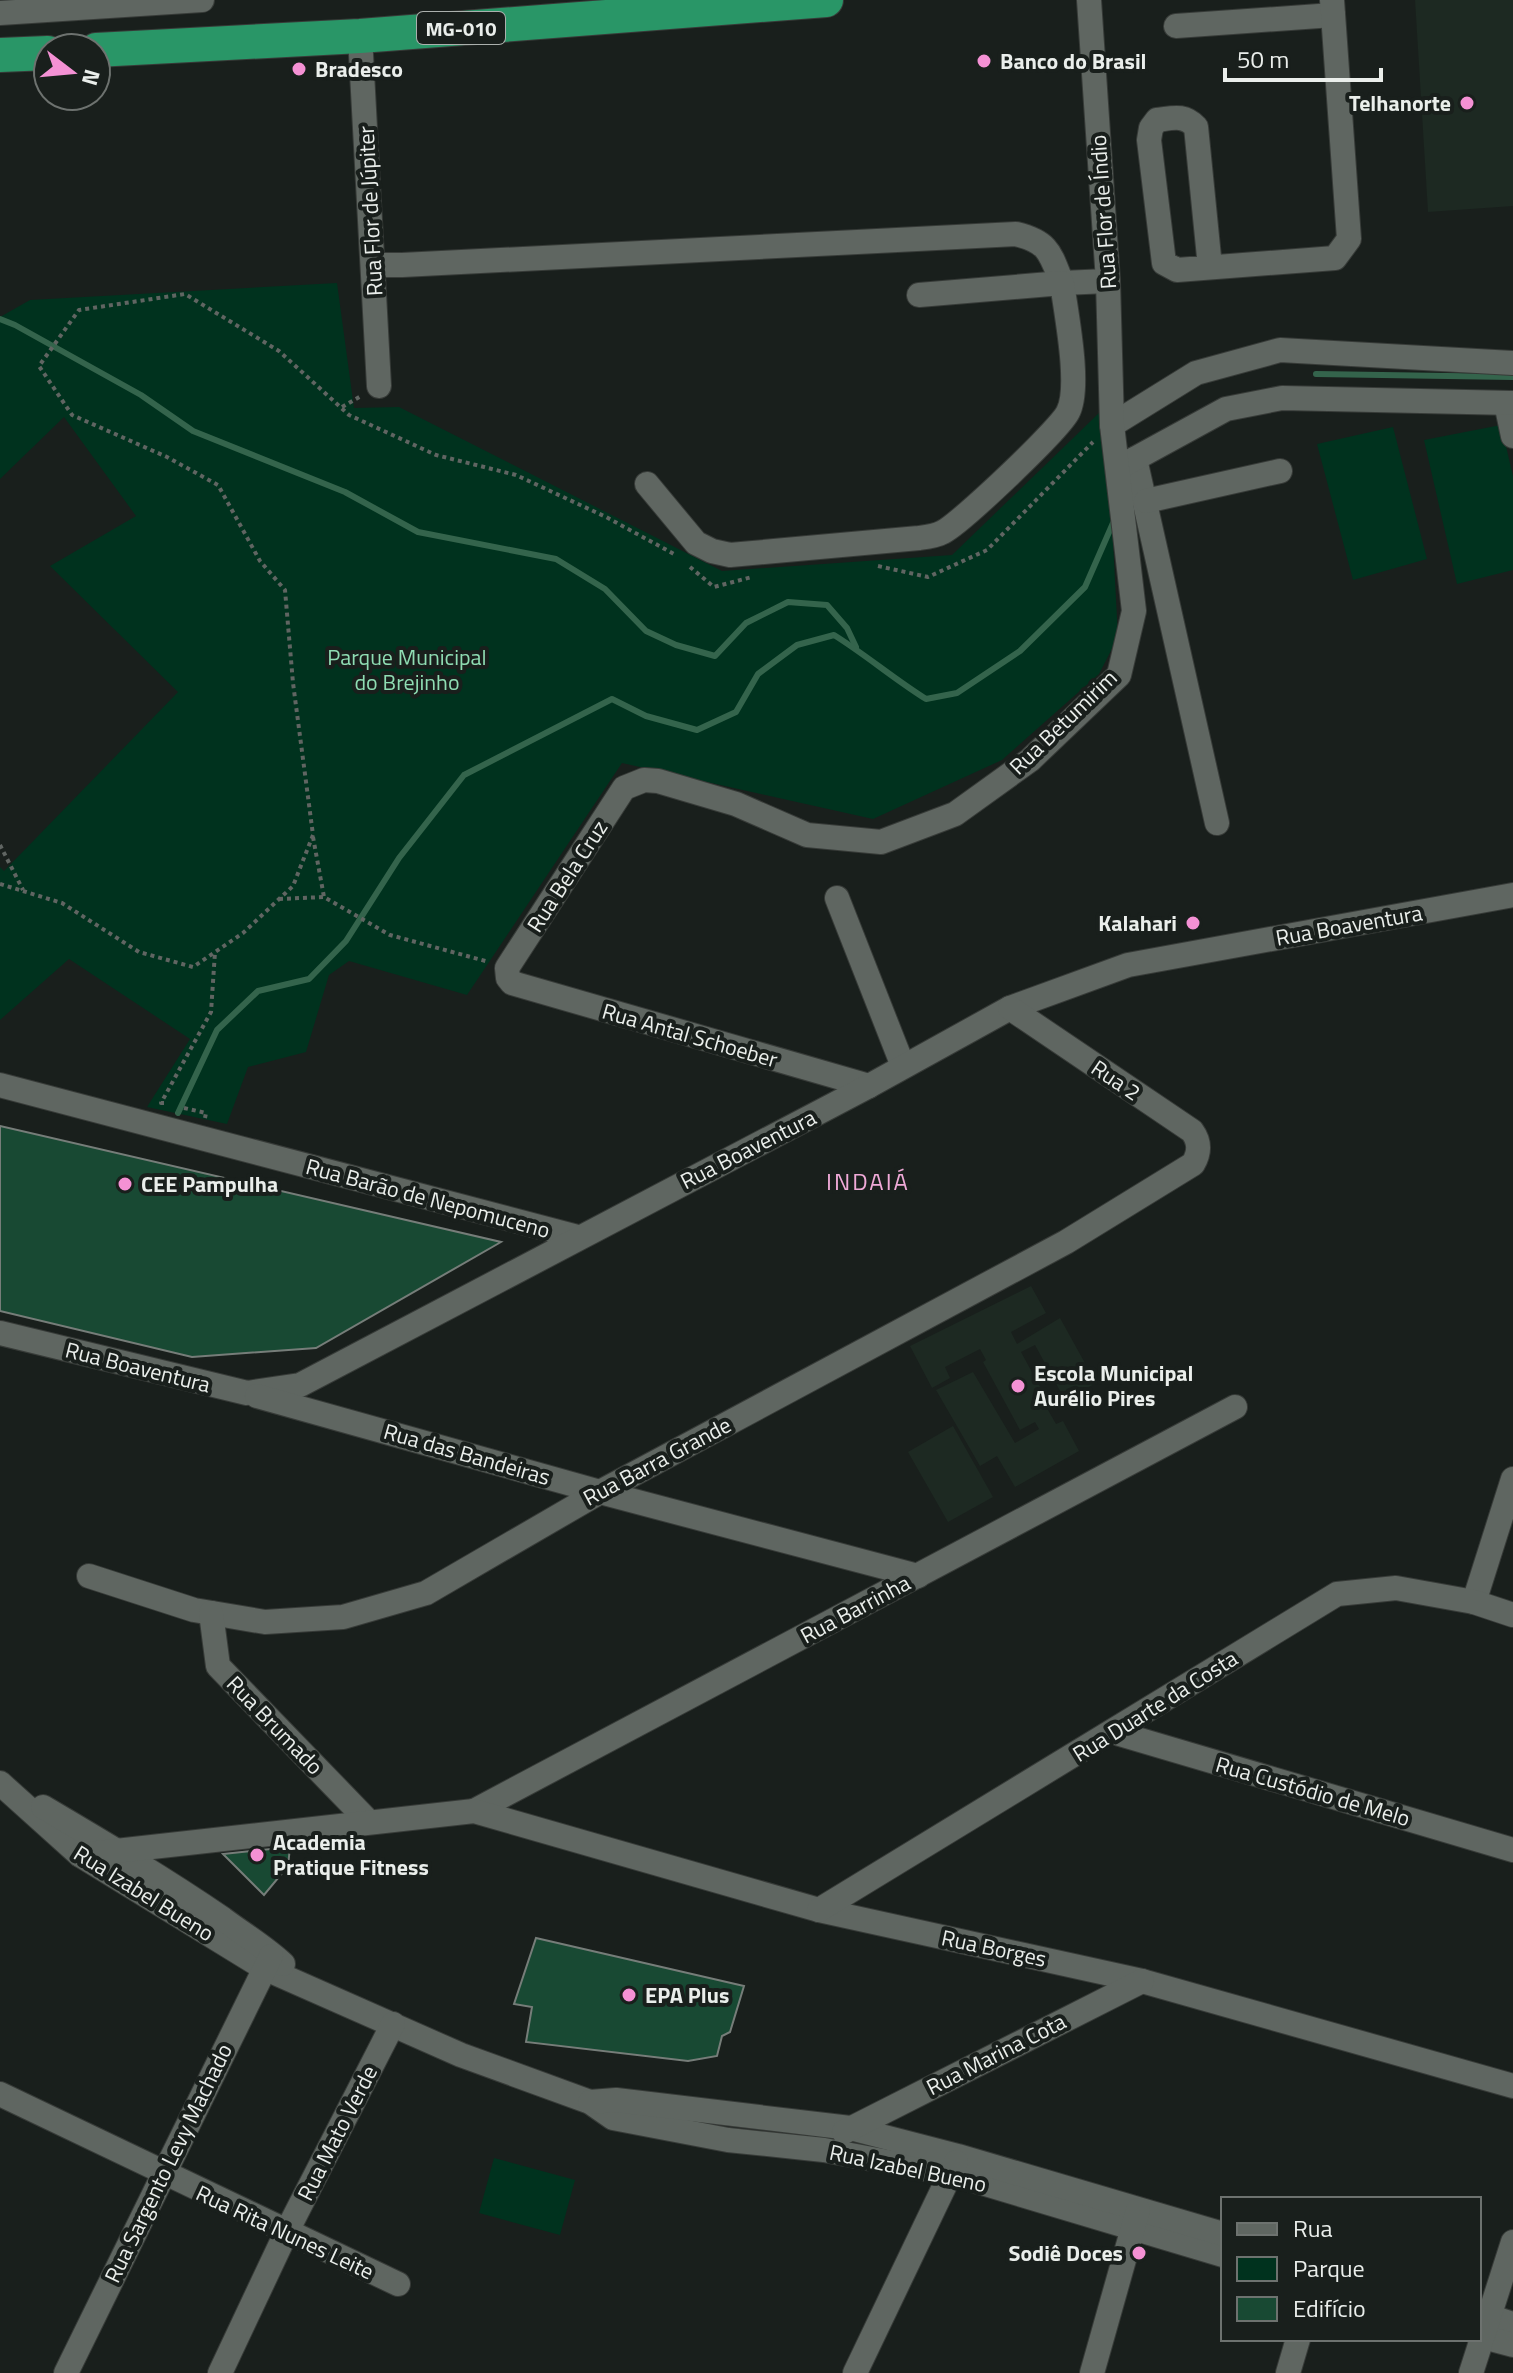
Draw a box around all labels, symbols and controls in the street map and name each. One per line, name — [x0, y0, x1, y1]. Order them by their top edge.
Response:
road number: MG-010 — [417, 12, 505, 44]
north arrow — [32, 32, 112, 112]
scale bar — [1225, 32, 1381, 82]
text: 50 m — [1237, 41, 1289, 77]
place label: Banco do Brasil — [1000, 44, 1147, 78]
place label: Bradesco — [315, 52, 403, 86]
marker: Banco do Brasil — [975, 52, 993, 70]
marker: Bradesco — [290, 60, 308, 78]
text: N — [73, 65, 110, 90]
place label: Telhanorte — [1349, 86, 1451, 120]
marker: Telhanorte — [1458, 94, 1476, 112]
street label: Rua Flor de Júpiter — [349, 125, 391, 297]
street label: Rua Flor de Índio — [1081, 134, 1125, 290]
park label: Parque Municipal do Brejinho — [327, 640, 487, 699]
street label: Rua Betumirim — [1001, 661, 1125, 783]
street label: Rua Bela Cruz — [518, 813, 616, 939]
street label: Rua Boaventura — [1273, 895, 1425, 955]
place label: Kalahari — [1098, 906, 1177, 940]
marker: Kalahari — [1184, 914, 1202, 932]
street label: Rua Antal Schoeber — [598, 994, 782, 1076]
street label: Rua 2 — [1084, 1051, 1148, 1109]
street label: Rua Boaventura — [674, 1100, 822, 1198]
street label: Rua Barão de Nepomuceno — [302, 1149, 554, 1247]
district label: INDAIÁ — [826, 1163, 910, 1199]
place label: CEE Pampulha — [141, 1167, 278, 1201]
marker: CEE Pampulha — [116, 1175, 134, 1193]
street label: Rua Boaventura — [62, 1333, 214, 1401]
place label: Escola Municipal Aurélio Pires — [1034, 1356, 1194, 1415]
marker: Escola Municipal Aurélio Pires — [1009, 1377, 1027, 1395]
street label: Rua Barra Grande — [577, 1408, 737, 1514]
street label: Rua das Bandeiras — [380, 1414, 554, 1494]
street label: Rua Barrinha — [794, 1566, 916, 1652]
street label: Rua Duarte da Costa — [1066, 1641, 1244, 1771]
street label: Rua Brumado — [219, 1668, 331, 1782]
street label: Rua Custódio de Melo — [1212, 1747, 1414, 1835]
place label: Academia Pratique Fitness — [273, 1825, 429, 1884]
street label: Rua Izabel Bueno — [67, 1836, 221, 1950]
marker: Academia Pratique Fitness — [248, 1846, 266, 1864]
street label: Rua Borges — [938, 1920, 1050, 1976]
place label: EPA Plus — [645, 1978, 729, 2012]
marker: EPA Plus — [620, 1986, 638, 2004]
street label: Rua Marina Cota — [920, 2004, 1072, 2104]
street label: Rua Sargento Levy Machado — [95, 2038, 241, 2288]
street label: Rua Mato Verde — [288, 2059, 386, 2207]
street label: Rua Izabel Bueno — [826, 2135, 990, 2201]
street label: Rua Rita Nunes Leite — [190, 2176, 380, 2288]
legend — [1221, 2197, 1481, 2341]
text: Rua — [1293, 2210, 1332, 2246]
place label: Sodiê Doces — [1008, 2236, 1123, 2270]
marker: Sodiê Doces — [1130, 2244, 1148, 2262]
text: Parque — [1293, 2250, 1365, 2286]
text: Edifício — [1293, 2290, 1366, 2326]

